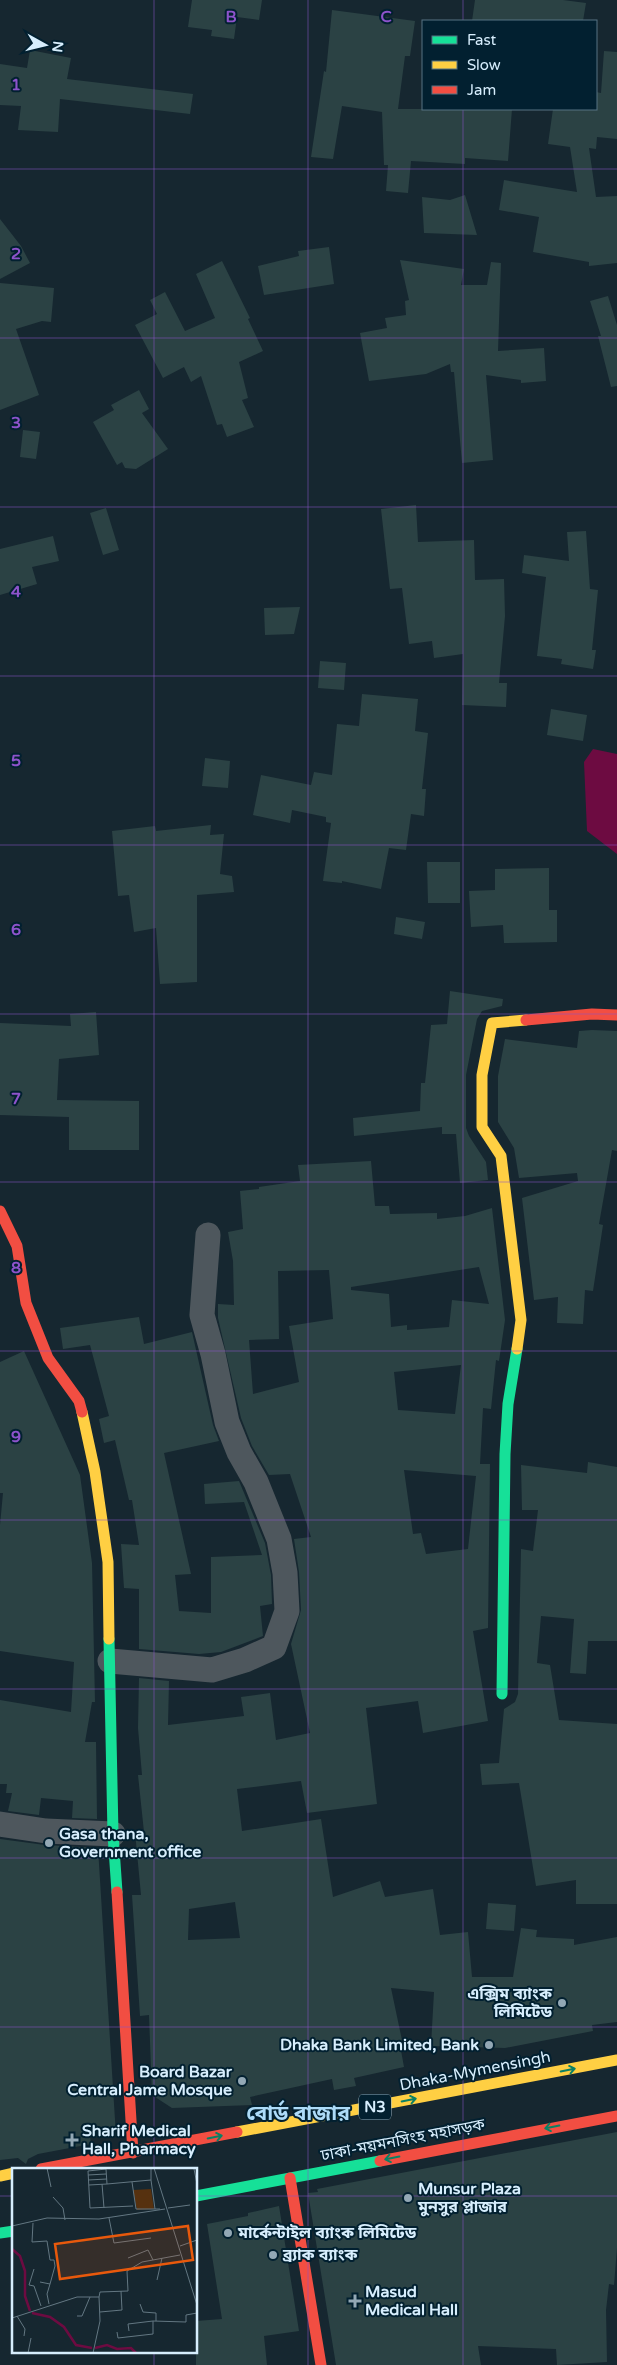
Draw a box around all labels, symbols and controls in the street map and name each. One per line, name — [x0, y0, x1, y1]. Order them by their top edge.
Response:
text: B — [225, 7, 237, 27]
text: C — [380, 7, 392, 27]
north arrow — [20, 20, 70, 70]
legend — [422, 20, 597, 110]
text: Fast — [467, 31, 497, 49]
text: N — [48, 40, 67, 53]
text: Slow — [467, 56, 501, 74]
text: 1 — [11, 75, 21, 95]
text: Jam — [467, 81, 496, 99]
text: 2 — [11, 244, 21, 264]
text: 3 — [11, 413, 21, 433]
text: 4 — [11, 582, 21, 602]
text: 5 — [11, 751, 21, 771]
text: 6 — [11, 920, 21, 940]
text: 7 — [11, 1089, 21, 1109]
text: 8 — [11, 1258, 21, 1278]
text: 9 — [11, 1427, 21, 1447]
place label: Gasa thana, Government office — [59, 1824, 201, 1862]
marker: Gasa thana, Government office — [43, 1837, 55, 1849]
place label: এক্সিম ব্যাংক লিমিটেড — [468, 1984, 553, 2022]
marker: এক্সিম ব্যাংক লিমিটেড — [556, 1997, 568, 2009]
place label: Dhaka Bank Limited, Bank — [280, 2035, 479, 2055]
marker: Dhaka Bank Limited, Bank — [483, 2039, 495, 2051]
street label: Dhaka-Mymensingh — [398, 2047, 552, 2095]
place label: Board Bazar Central Jame Mosque — [67, 2062, 233, 2100]
one-way arrow — [560, 2064, 576, 2074]
marker: Board Bazar Central Jame Mosque — [236, 2075, 248, 2087]
road number: N3 — [359, 2094, 391, 2120]
one-way arrow — [400, 2095, 416, 2105]
district label: বোর্ড বাজার — [246, 2100, 350, 2126]
street label: ঢাকা-ময়মনসিংহ মহাসড়ক — [318, 2114, 488, 2166]
place label: Sharif Medical Hall, Pharmacy — [82, 2121, 196, 2159]
one-way arrow — [544, 2123, 560, 2133]
one-way arrow — [206, 2132, 222, 2141]
marker: Sharif Medical Hall, Pharmacy — [66, 2134, 78, 2146]
one-way arrow — [385, 2154, 401, 2164]
inset map — [12, 2168, 198, 2352]
place label: Munsur Plaza মুনসুর প্লাজার — [417, 2179, 521, 2217]
marker: Munsur Plaza মুনসুর প্লাজার — [402, 2192, 414, 2204]
place label: মার্কেন্টাইল ব্যাংক লিমিটেড — [237, 2223, 417, 2243]
marker: মার্কেন্টাইল ব্যাংক লিমিটেড — [222, 2227, 234, 2239]
place label: ব্র্যাক ব্যাংক — [282, 2245, 359, 2265]
marker: ব্র্যাক ব্যাংক — [267, 2249, 279, 2261]
place label: Masud Medical Hall — [365, 2282, 458, 2320]
marker: Masud Medical Hall — [349, 2295, 361, 2307]

